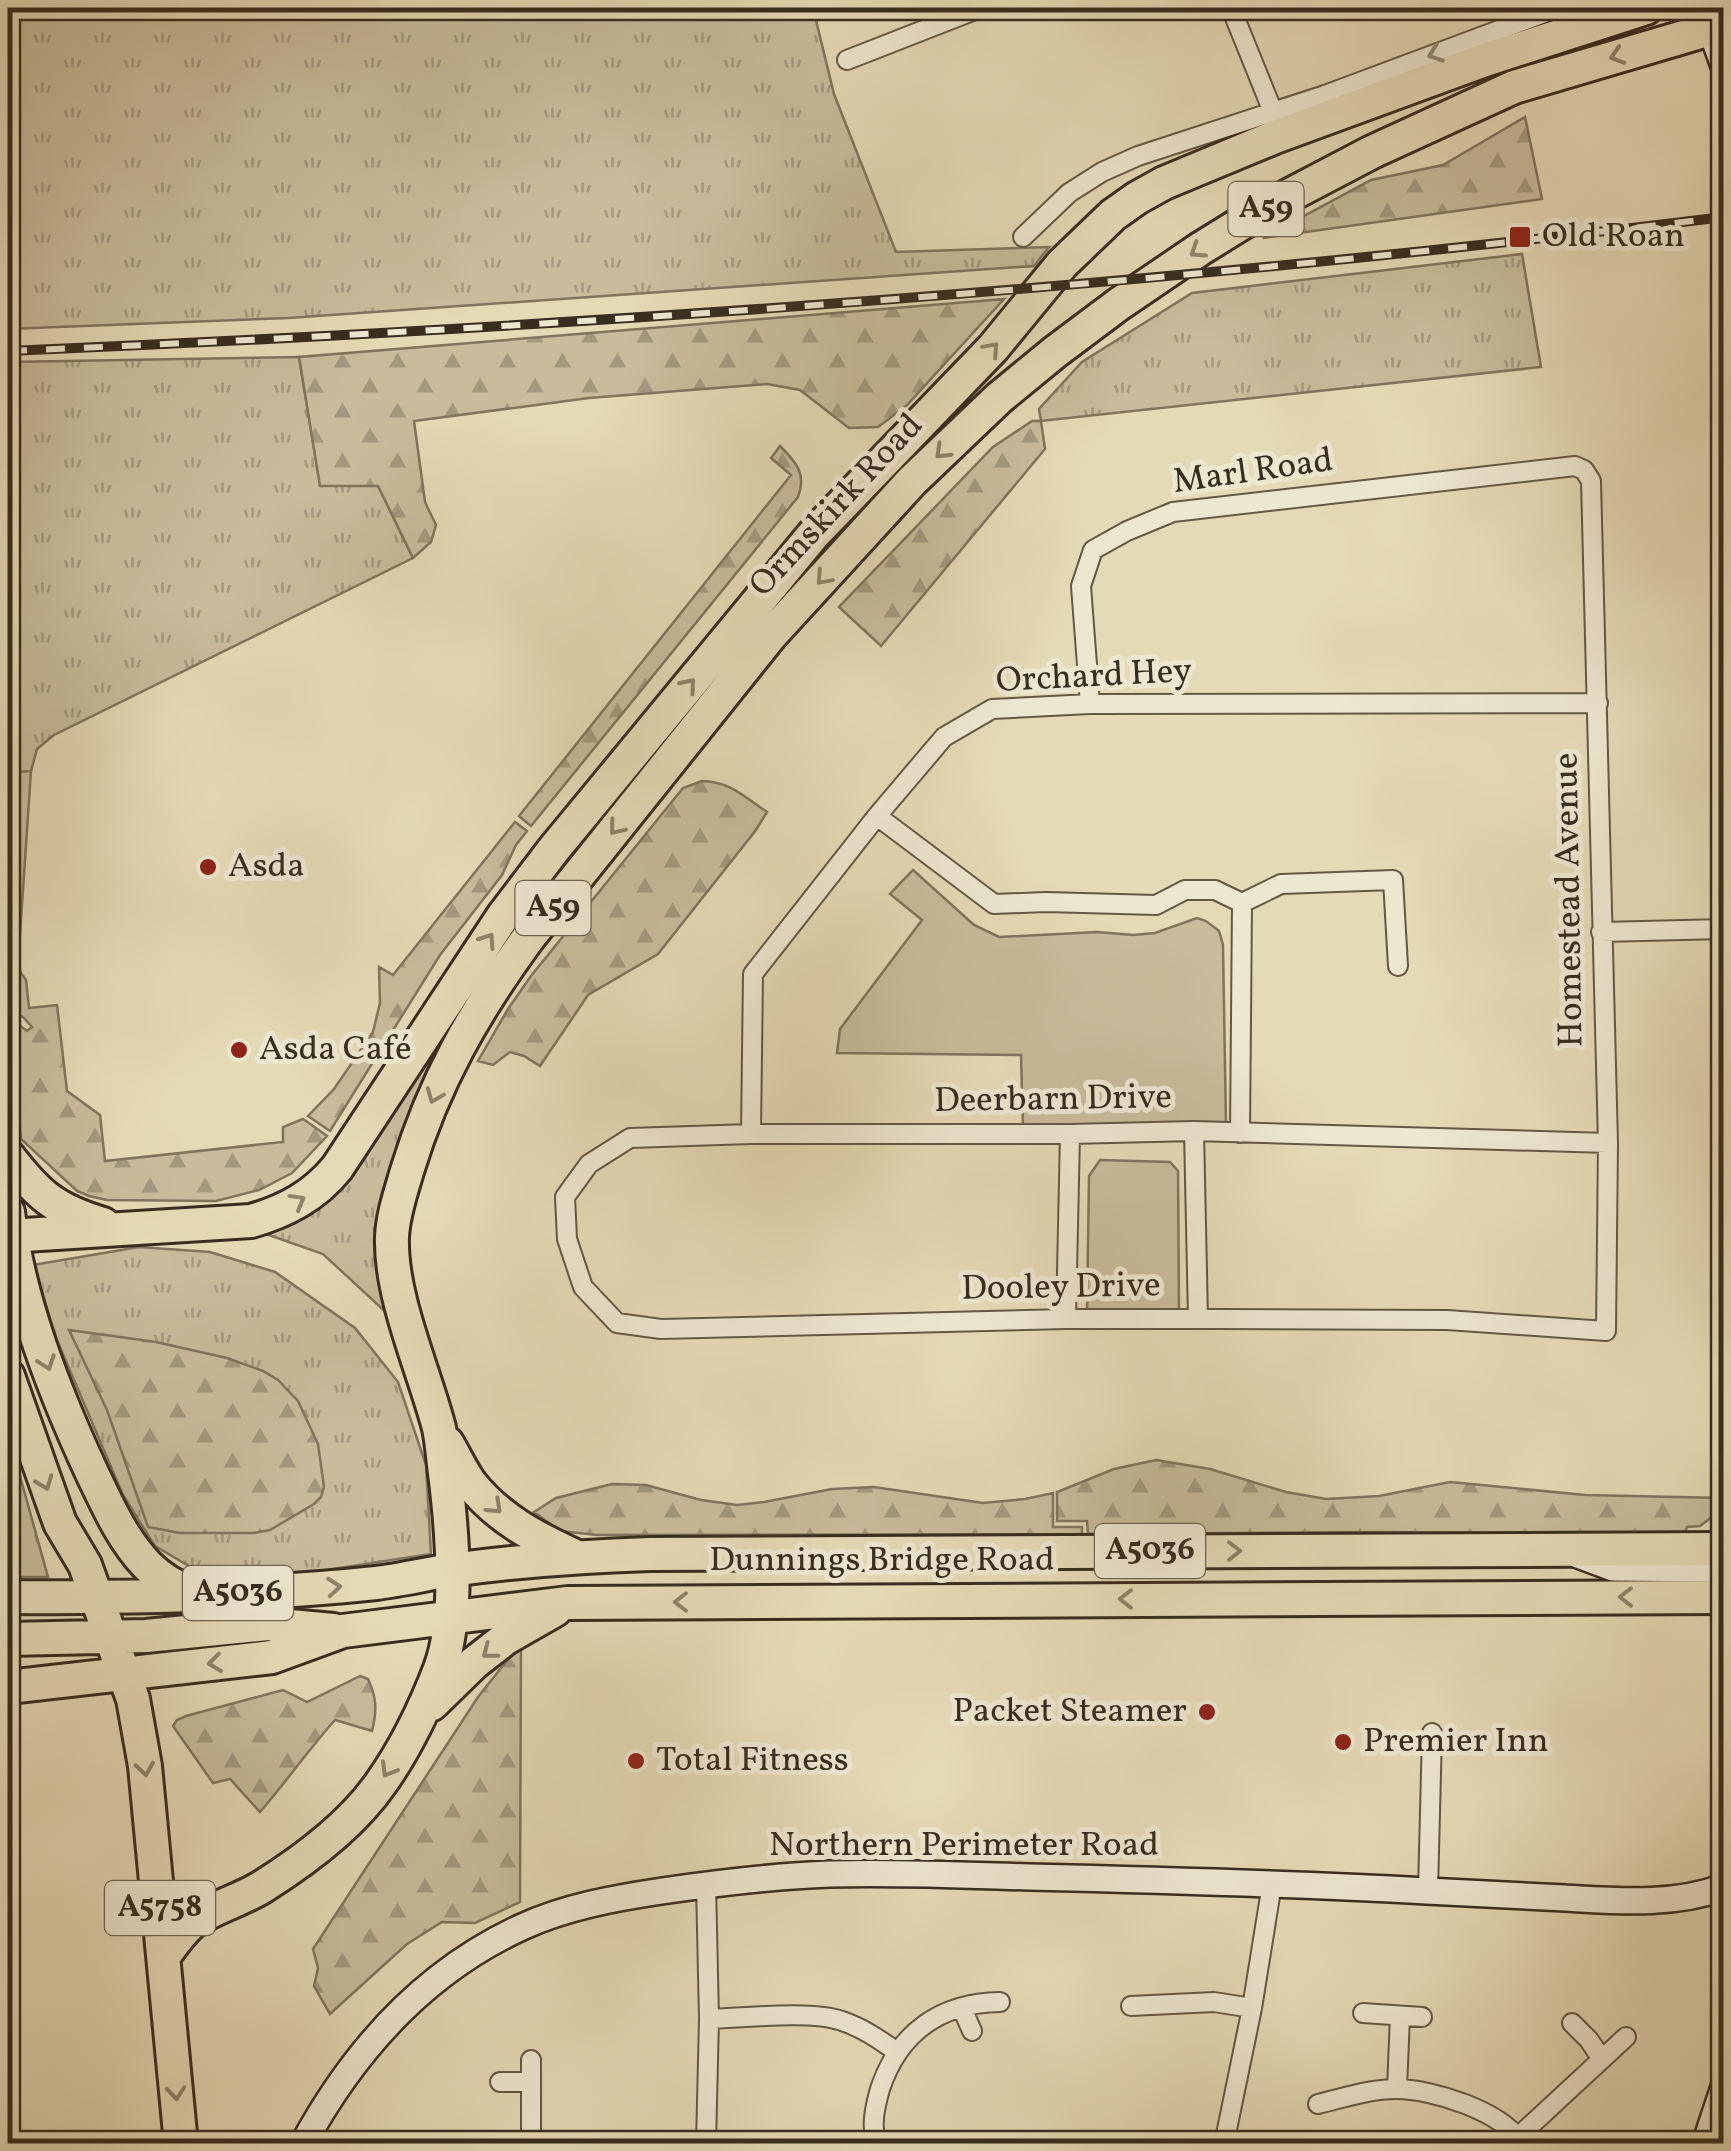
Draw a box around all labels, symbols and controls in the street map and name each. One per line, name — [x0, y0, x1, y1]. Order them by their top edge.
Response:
one-way arrow — [1427, 42, 1444, 63]
one-way arrow — [1609, 44, 1626, 65]
road number: A59 — [1228, 182, 1304, 236]
place label: Old Roan — [1542, 213, 1685, 261]
marker: Old Roan — [1507, 224, 1533, 250]
one-way arrow — [1190, 239, 1208, 258]
one-way arrow — [980, 342, 998, 361]
street label: Ormskirk Road — [739, 403, 935, 609]
street label: Marl Road — [1170, 437, 1336, 507]
one-way arrow — [935, 440, 953, 458]
one-way arrow — [817, 566, 835, 585]
street label: Orchard Hey — [995, 648, 1193, 706]
one-way arrow — [677, 678, 695, 696]
street label: Homestead Avenue — [1543, 752, 1597, 1048]
one-way arrow — [610, 817, 628, 835]
place label: Asda — [228, 843, 305, 891]
marker: Asda — [197, 856, 219, 878]
road number: A59 — [516, 881, 590, 935]
one-way arrow — [475, 932, 494, 950]
place label: Asda Café — [259, 1026, 412, 1074]
marker: Asda Café — [228, 1039, 250, 1061]
street label: Deerbarn Drive — [934, 1074, 1172, 1126]
one-way arrow — [426, 1086, 446, 1104]
one-way arrow — [288, 1194, 306, 1213]
street label: Dooley Drive — [961, 1262, 1161, 1314]
one-way arrow — [35, 1354, 56, 1371]
one-way arrow — [33, 1473, 53, 1491]
one-way arrow — [484, 1495, 502, 1513]
road number: A5036 — [1095, 1524, 1205, 1578]
street label: Dunnings Bridge Road — [709, 1537, 1055, 1585]
one-way arrow — [1228, 1540, 1243, 1562]
road number: A5036 — [183, 1566, 293, 1620]
one-way arrow — [326, 1576, 342, 1598]
one-way arrow — [1618, 1586, 1634, 1608]
one-way arrow — [1118, 1588, 1134, 1610]
one-way arrow — [673, 1592, 689, 1613]
one-way arrow — [482, 1640, 500, 1657]
one-way arrow — [207, 1652, 223, 1673]
place label: Packet Steamer — [953, 1688, 1187, 1736]
marker: Packet Steamer — [1196, 1701, 1218, 1723]
place label: Premier Inn — [1363, 1718, 1549, 1766]
marker: Premier Inn — [1332, 1731, 1354, 1753]
place label: Total Fitness — [656, 1737, 849, 1785]
marker: Total Fitness — [625, 1750, 647, 1772]
one-way arrow — [381, 1759, 400, 1777]
one-way arrow — [134, 1761, 155, 1777]
street label: Northern Perimeter Road — [769, 1822, 1159, 1870]
road number: A5758 — [105, 1881, 215, 1935]
one-way arrow — [165, 2085, 187, 2101]

